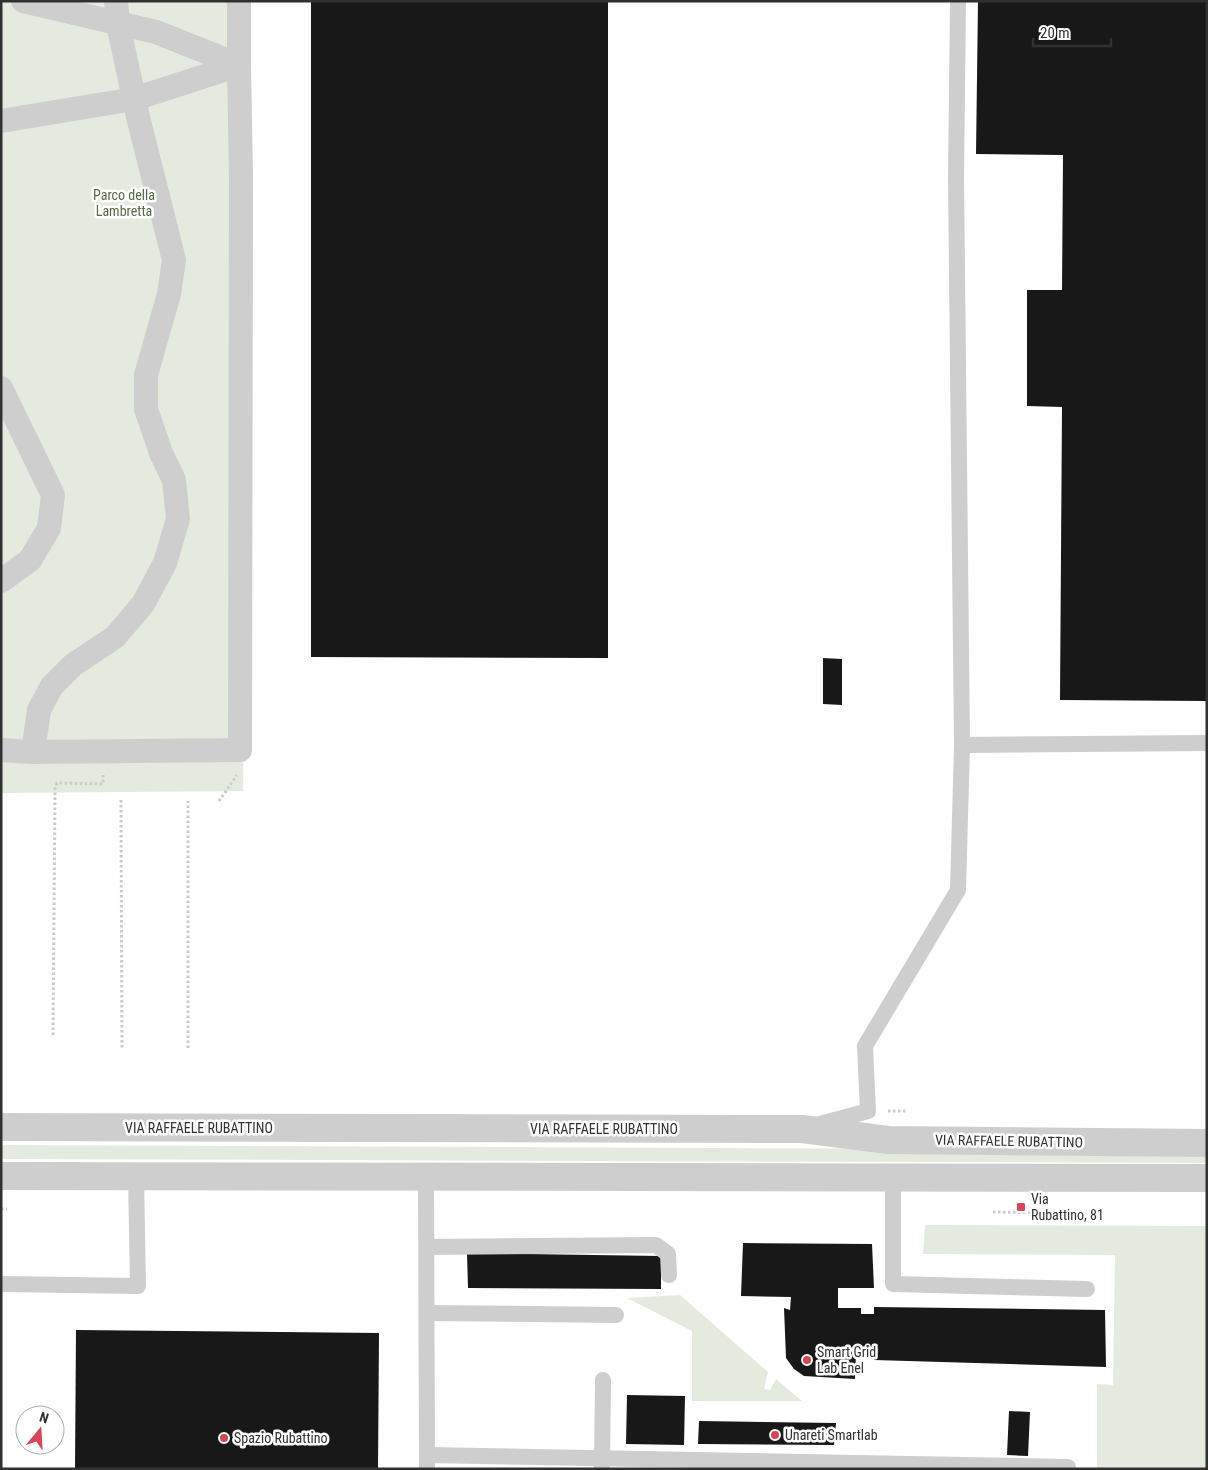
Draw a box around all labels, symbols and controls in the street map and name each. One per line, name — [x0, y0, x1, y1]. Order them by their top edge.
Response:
scale bar — [1033, 15, 1110, 47]
text: 20 m — [1040, 24, 1070, 42]
park label: Parco della Lambretta — [93, 187, 155, 219]
street label: VIA RAFFAELE RUBATTINO — [125, 1120, 273, 1136]
street label: VIA RAFFAELE RUBATTINO — [530, 1121, 678, 1137]
street label: VIA RAFFAELE RUBATTINO — [935, 1132, 1083, 1150]
place label: Via Rubattino, 81 — [1031, 1191, 1104, 1223]
marker: Via Rubattino, 81 — [1015, 1201, 1027, 1213]
place label: Smart Grid Lab Enel — [817, 1344, 876, 1376]
marker: Smart Grid Lab Enel — [801, 1354, 813, 1366]
north arrow — [15, 1405, 65, 1455]
text: N — [37, 1409, 51, 1427]
place label: Unareti Smartlab — [785, 1427, 878, 1443]
marker: Unareti Smartlab — [769, 1429, 781, 1441]
place label: Spazio Rubattino — [234, 1430, 328, 1446]
marker: Spazio Rubattino — [218, 1432, 230, 1444]

